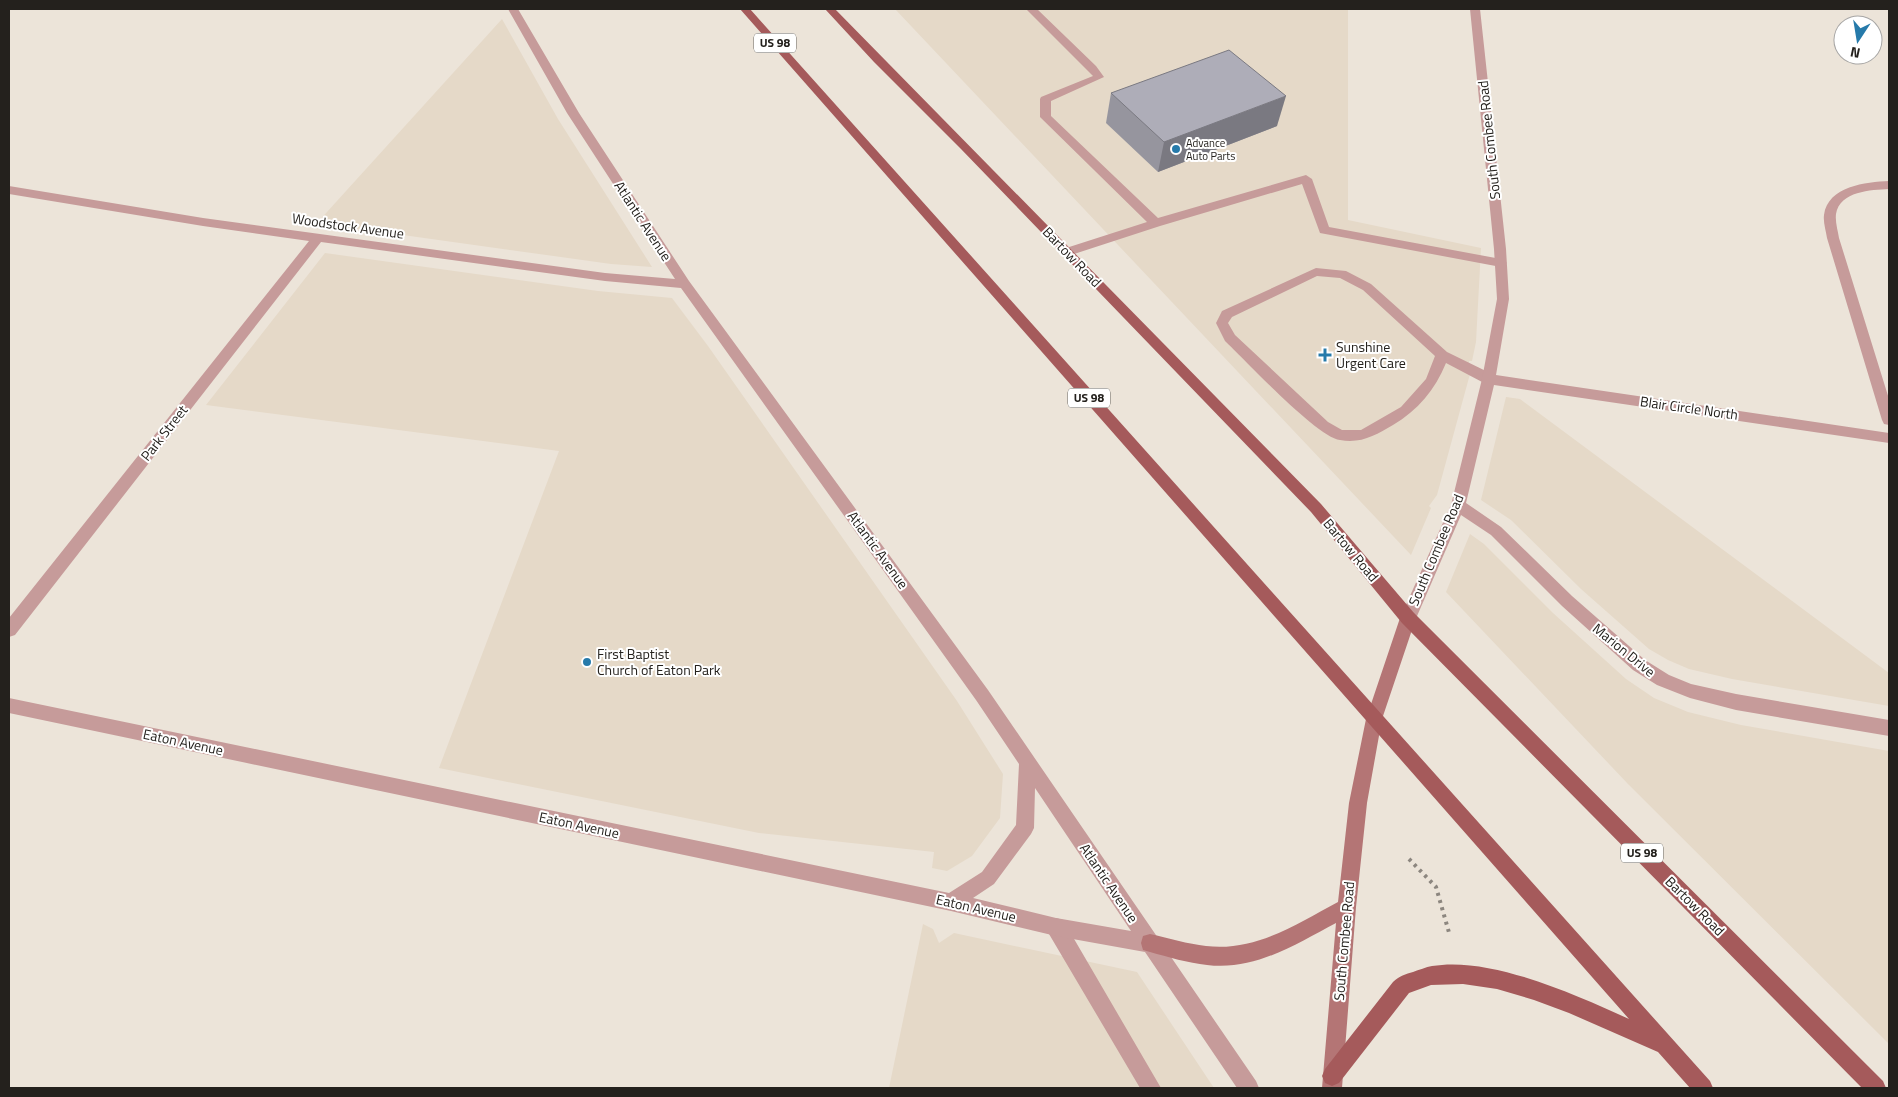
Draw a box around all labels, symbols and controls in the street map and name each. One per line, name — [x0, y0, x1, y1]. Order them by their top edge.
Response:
north arrow — [1833, 15, 1883, 65]
road number: US 98 — [754, 34, 796, 52]
text: N — [1848, 42, 1862, 64]
street label: South Combee Road — [1472, 80, 1505, 201]
place label: Advance Auto Parts — [1186, 135, 1235, 164]
marker: Advance Auto Parts — [1170, 143, 1182, 155]
street label: Atlantic Avenue — [610, 177, 677, 265]
street label: Woodstock Avenue — [291, 207, 405, 244]
street label: Bartow Road — [1038, 222, 1107, 292]
place label: Sunshine Urgent Care — [1336, 336, 1406, 373]
marker: Sunshine Urgent Care — [1318, 348, 1332, 362]
road number: US 98 — [1068, 388, 1110, 408]
street label: Blair Circle North — [1639, 390, 1739, 425]
street label: Park Street — [135, 400, 192, 465]
street label: South Combee Road — [1403, 491, 1469, 609]
street label: Atlantic Avenue — [843, 506, 914, 593]
street label: Bartow Road — [1319, 514, 1384, 586]
street label: Marion Drive — [1588, 618, 1660, 681]
place label: First Baptist Church of Eaton Park — [597, 643, 721, 680]
marker: First Baptist Church of Eaton Park — [581, 656, 593, 668]
street label: Eaton Avenue — [141, 723, 225, 760]
street label: Eaton Avenue — [537, 806, 621, 843]
street label: Atlantic Avenue — [1075, 839, 1144, 927]
road number: US 98 — [1621, 844, 1663, 862]
street label: Bartow Road — [1661, 871, 1730, 940]
street label: South Combee Road — [1328, 881, 1359, 1001]
street label: Eaton Avenue — [934, 888, 1018, 927]

